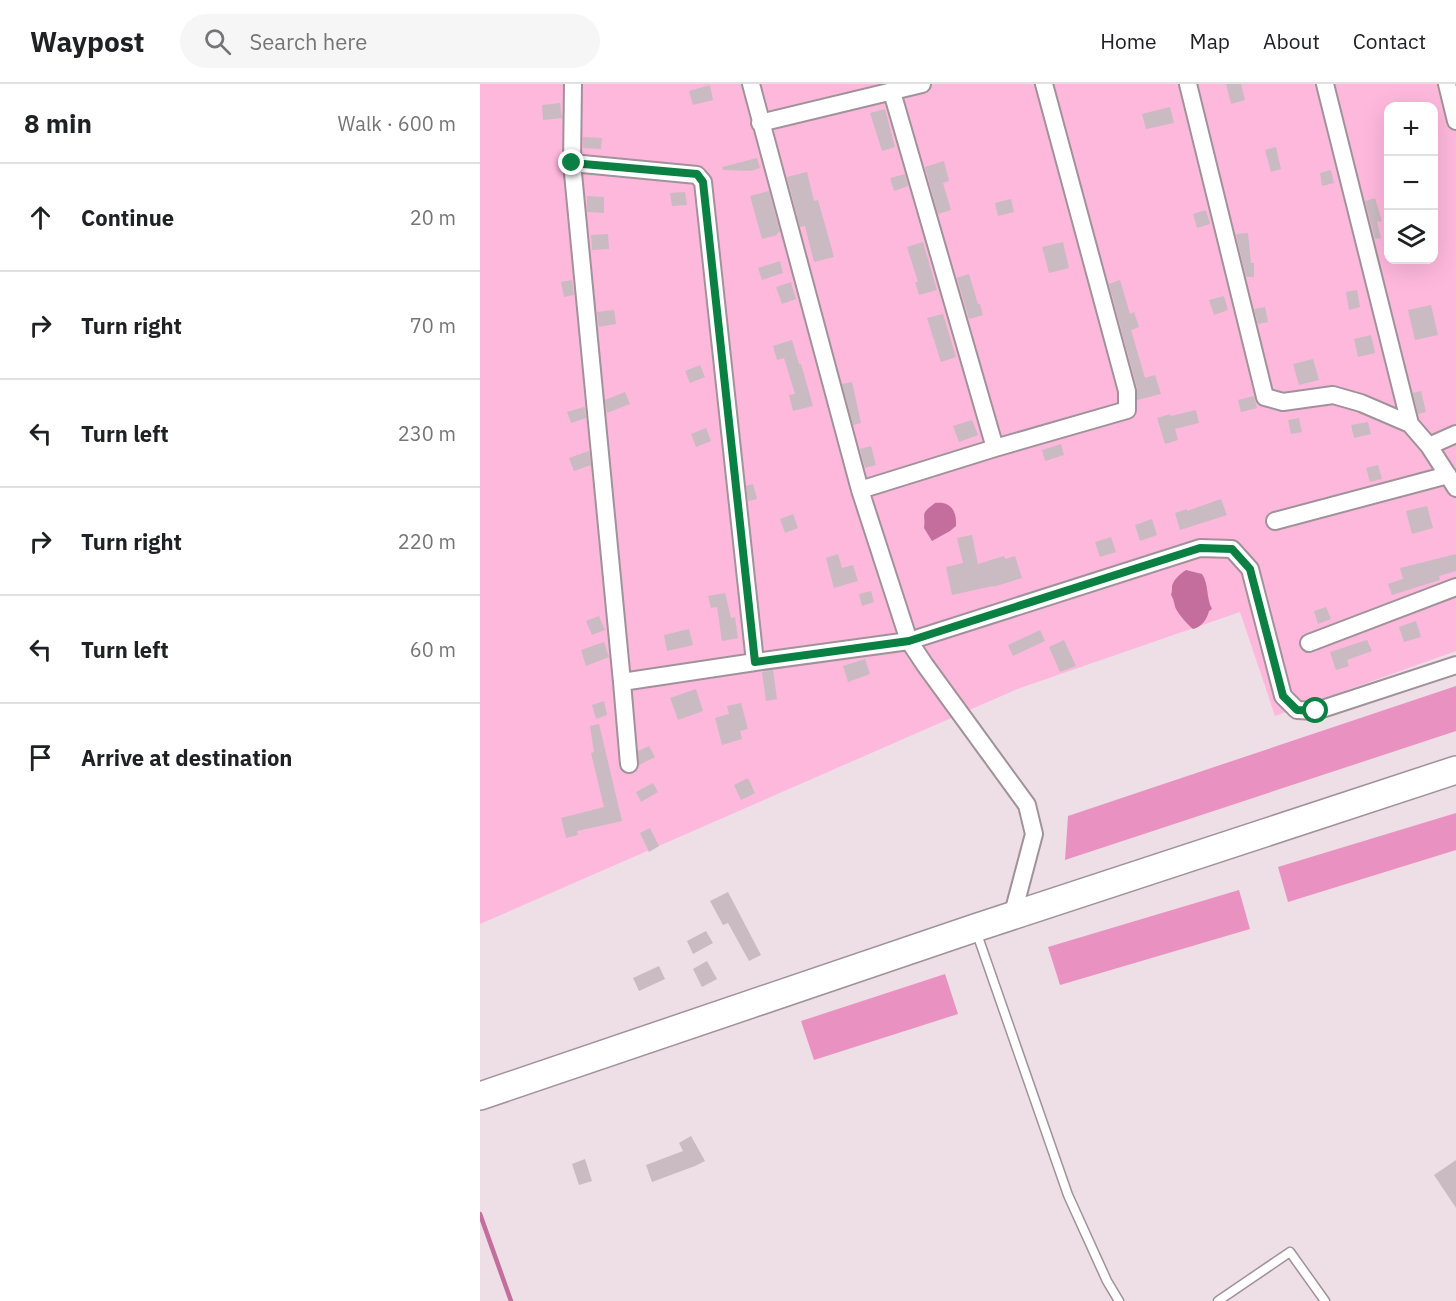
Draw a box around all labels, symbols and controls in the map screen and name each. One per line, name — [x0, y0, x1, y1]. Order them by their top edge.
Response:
search box — [180, 14, 600, 68]
text: Waypost — [30, 23, 144, 60]
icon: search — [201, 25, 234, 58]
text: Search here — [249, 27, 367, 56]
text: Home — [1100, 27, 1157, 55]
text: Map — [1190, 27, 1230, 55]
text: About — [1263, 27, 1320, 55]
text: Contact — [1353, 27, 1426, 55]
map controls — [1384, 102, 1438, 264]
button: + — [1384, 102, 1438, 156]
text: 8 min — [24, 106, 92, 140]
text: Walk · 600 m — [338, 110, 456, 137]
route end — [558, 149, 584, 175]
button: − — [1384, 156, 1438, 210]
icon: ahead — [24, 201, 57, 234]
text: Continue — [81, 203, 174, 232]
text: 20 m — [410, 204, 456, 231]
button: layers — [1384, 210, 1438, 264]
icon: right — [24, 309, 57, 342]
text: Turn right — [81, 311, 182, 340]
text: 70 m — [410, 312, 456, 339]
icon: left — [24, 417, 57, 450]
text: Turn left — [81, 419, 169, 448]
text: 230 m — [398, 420, 456, 447]
icon: right — [24, 525, 57, 558]
text: Turn right — [81, 527, 182, 556]
text: 220 m — [398, 528, 456, 555]
icon: left — [24, 633, 57, 666]
text: Turn left — [81, 635, 169, 664]
text: 60 m — [410, 636, 456, 663]
route start — [1302, 697, 1328, 723]
icon: arrive — [24, 741, 57, 774]
text: Arrive at destination — [81, 743, 292, 772]

